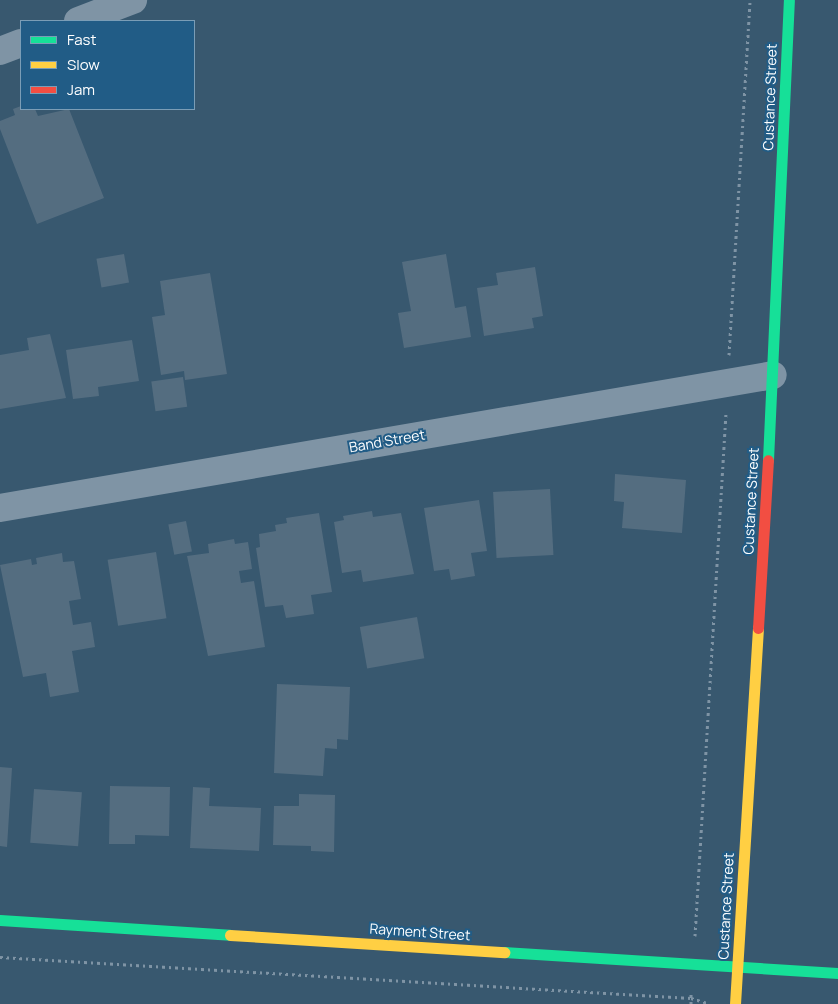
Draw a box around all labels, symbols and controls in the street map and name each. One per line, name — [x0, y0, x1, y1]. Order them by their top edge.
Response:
legend — [20, 20, 195, 110]
text: Fast — [67, 29, 96, 50]
street label: Custance Street — [760, 43, 780, 151]
text: Slow — [67, 54, 100, 75]
text: Jam — [67, 79, 95, 100]
street label: Band Street — [348, 426, 426, 456]
street label: Custance Street — [740, 447, 762, 555]
street label: Custance Street — [715, 852, 737, 960]
street label: Rayment Street — [369, 920, 471, 944]

